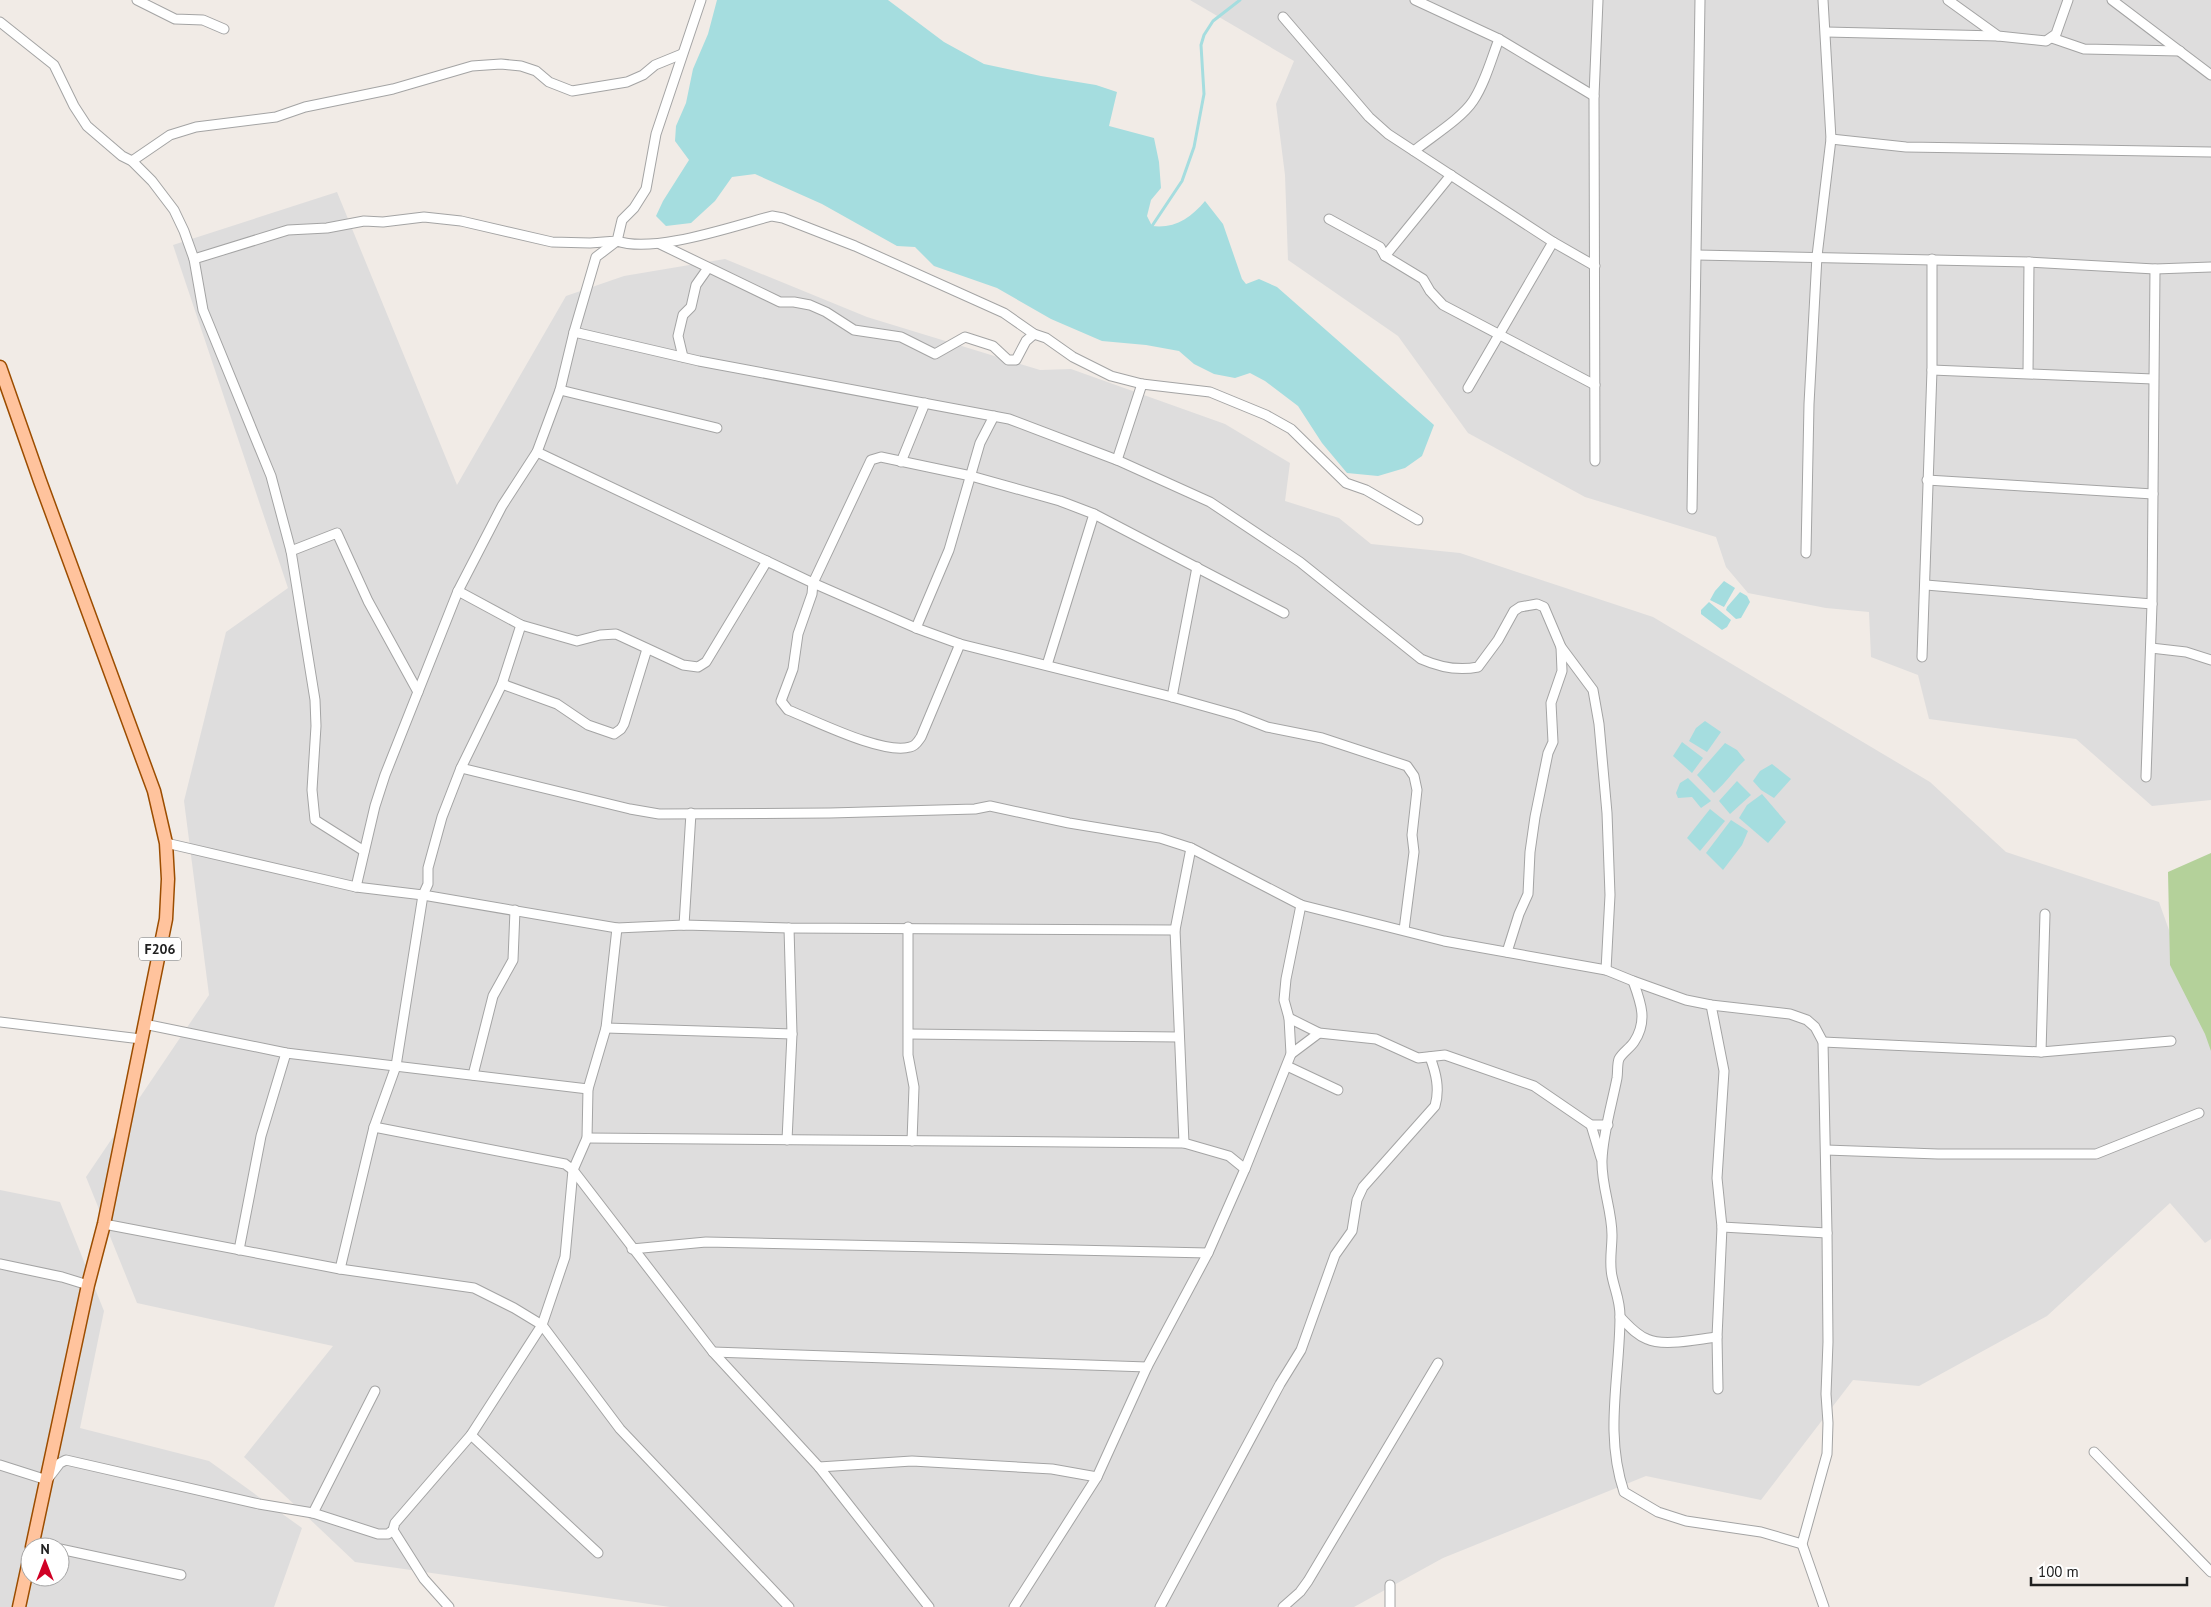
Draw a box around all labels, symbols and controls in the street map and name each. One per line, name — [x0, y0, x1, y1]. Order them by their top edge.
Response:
road number: F206 — [139, 938, 181, 961]
north arrow — [20, 1537, 70, 1587]
text: N — [40, 1540, 50, 1558]
scale bar — [2031, 1554, 2187, 1586]
text: 100 m — [2038, 1562, 2079, 1581]

